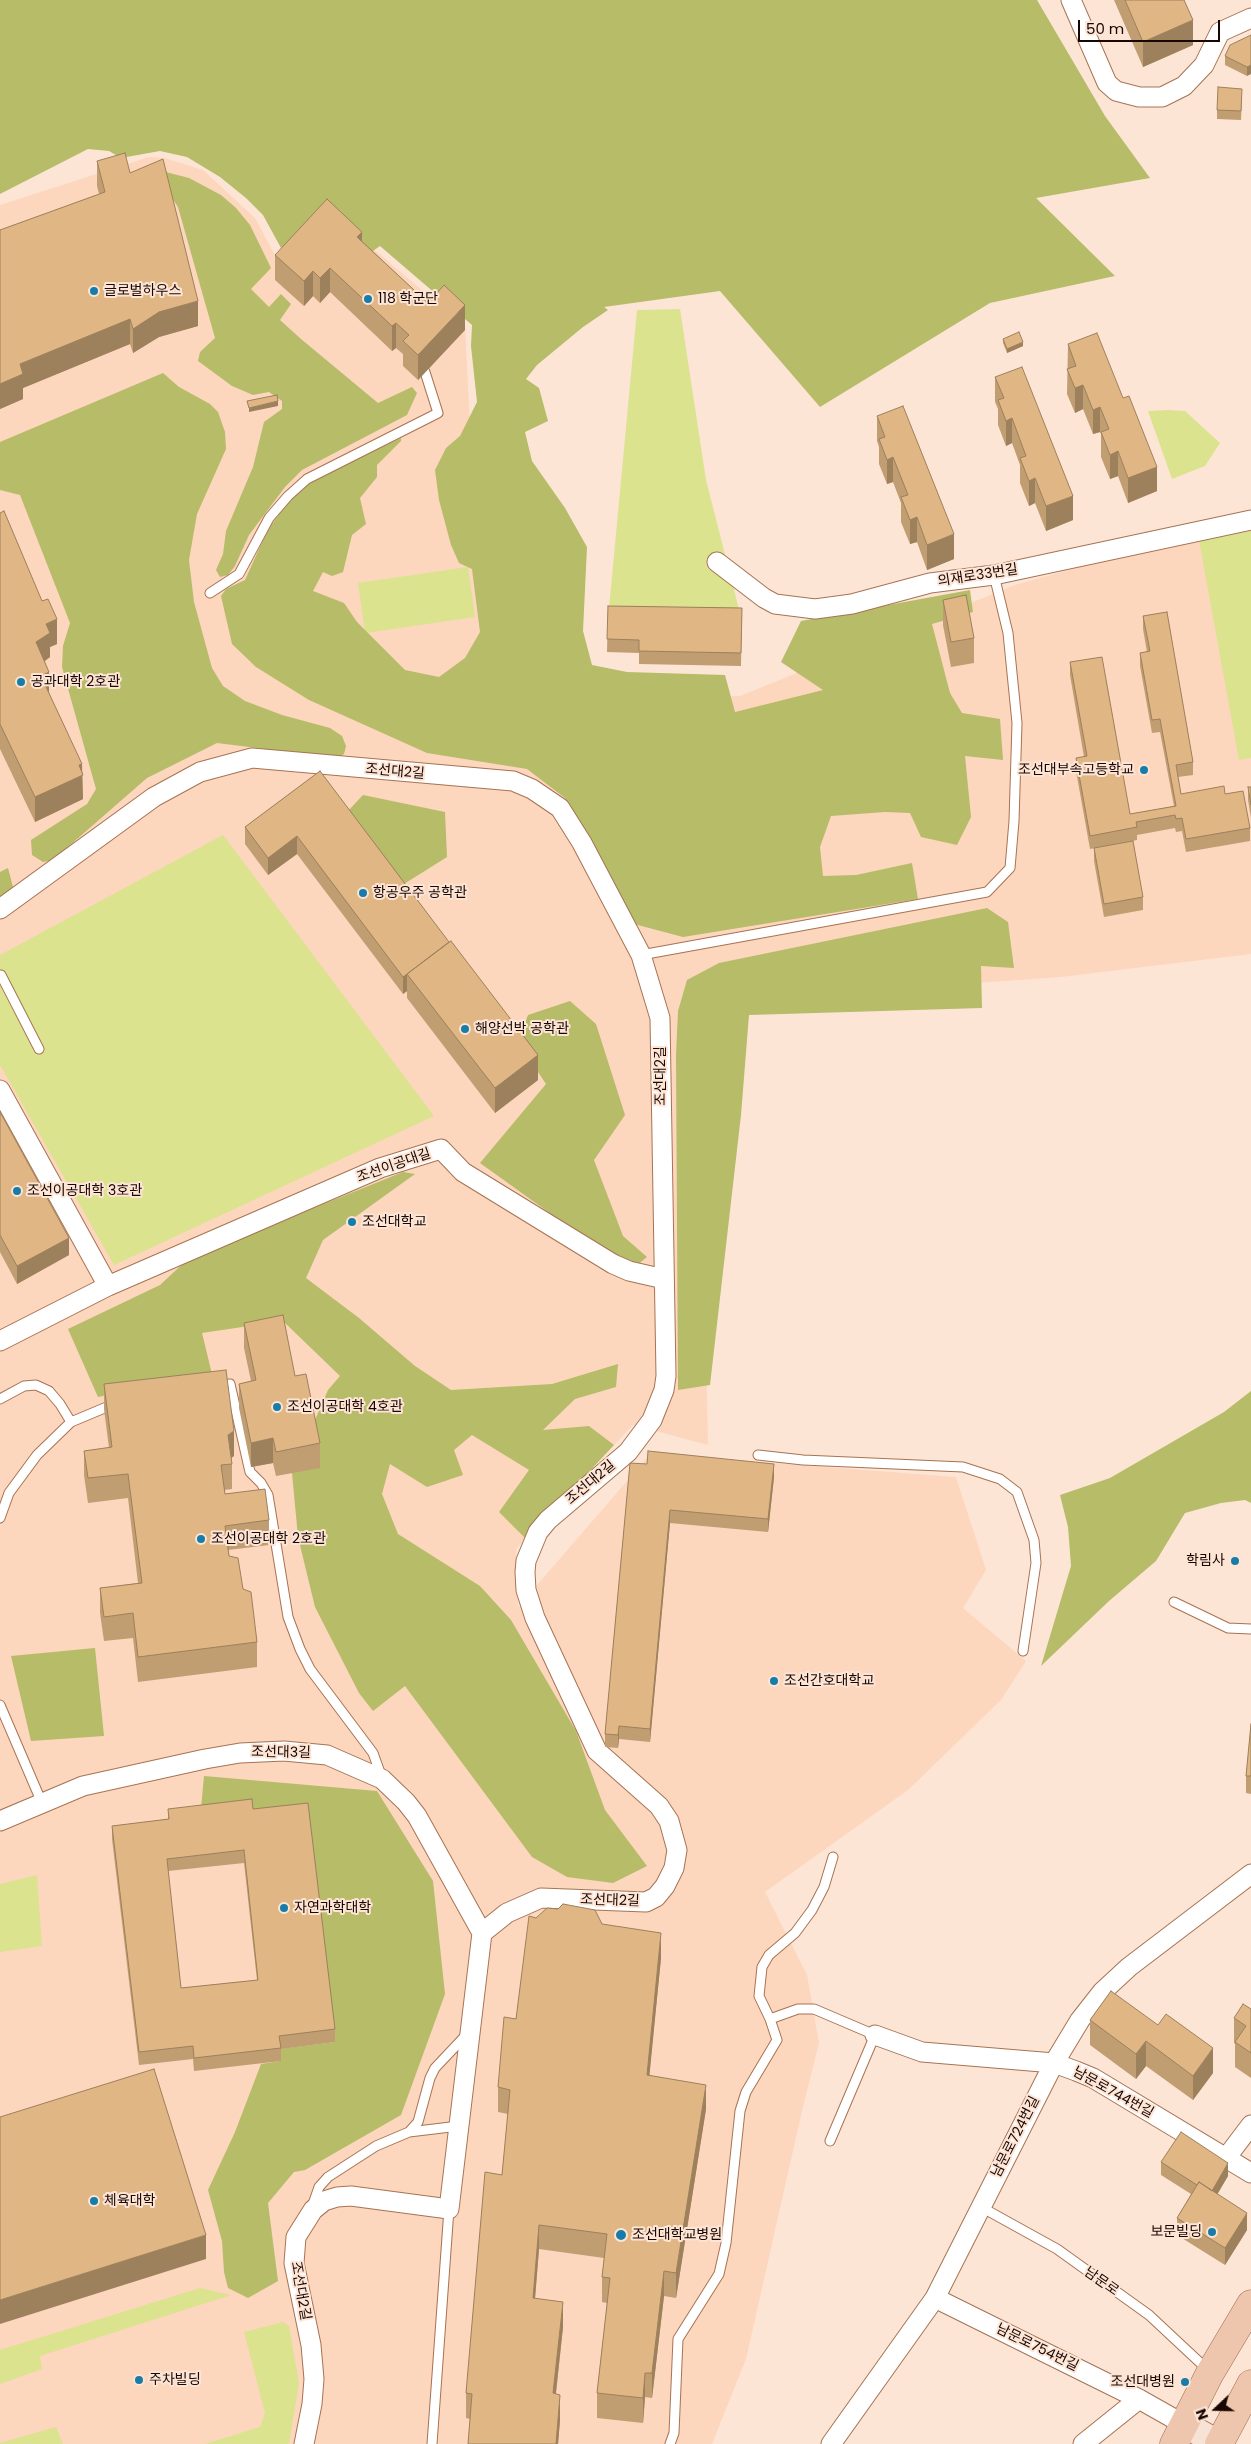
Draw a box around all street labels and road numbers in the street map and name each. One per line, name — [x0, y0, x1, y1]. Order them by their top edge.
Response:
street label: 의재로33번길 — [937, 561, 1019, 591]
street label: 조선대2길 — [365, 761, 425, 783]
street label: 조선대2길 — [653, 1046, 669, 1106]
street label: 조선이공대길 — [355, 1145, 433, 1187]
street label: 조선대2길 — [563, 1457, 619, 1509]
street label: 조선대3길 — [251, 1744, 311, 1762]
street label: 조선대2길 — [580, 1892, 640, 1910]
street label: 남문로744번길 — [1070, 2064, 1156, 2122]
street label: 남문로724번길 — [988, 2094, 1044, 2180]
street label: 조선대2길 — [287, 2260, 313, 2322]
street label: 남문로 — [1080, 2264, 1122, 2300]
street label: 남문로754번길 — [993, 2321, 1081, 2375]

